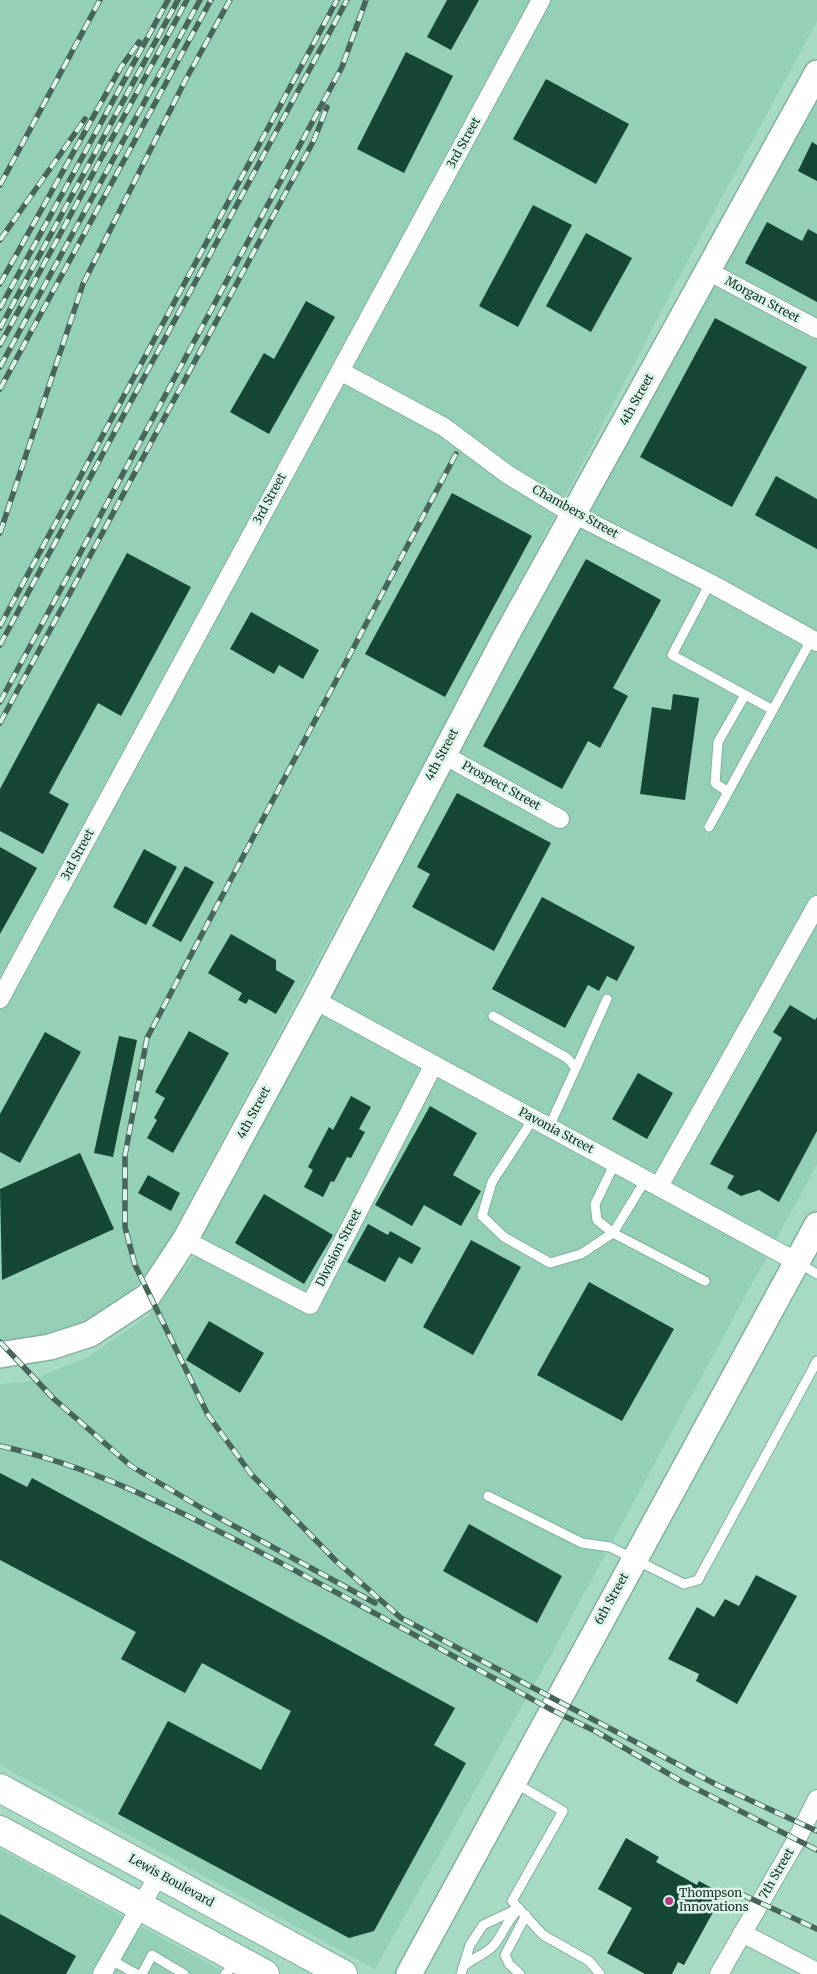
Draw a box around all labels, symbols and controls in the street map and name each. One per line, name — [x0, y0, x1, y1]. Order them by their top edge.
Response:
street label: 3rd Street — [444, 115, 484, 171]
street label: Morgan Street — [722, 274, 802, 326]
street label: 4th Street — [617, 372, 657, 428]
street label: 3rd Street — [250, 471, 290, 527]
street label: Chambers Street — [530, 482, 620, 542]
street label: 4th Street — [422, 726, 462, 784]
street label: Prospect Street — [459, 758, 543, 814]
street label: 3rd Street — [58, 827, 98, 883]
street label: 4th Street — [234, 1084, 274, 1142]
street label: Pavonia Street — [516, 1105, 596, 1157]
street label: Division Street — [313, 1207, 365, 1289]
street label: 6th Street — [592, 1571, 632, 1627]
street label: 7th Street — [757, 1846, 797, 1902]
street label: Lewis Boulevard — [126, 1852, 216, 1910]
place label: Thompson Innovations — [679, 1887, 749, 1915]
marker: Thompson Innovations — [663, 1895, 675, 1907]

